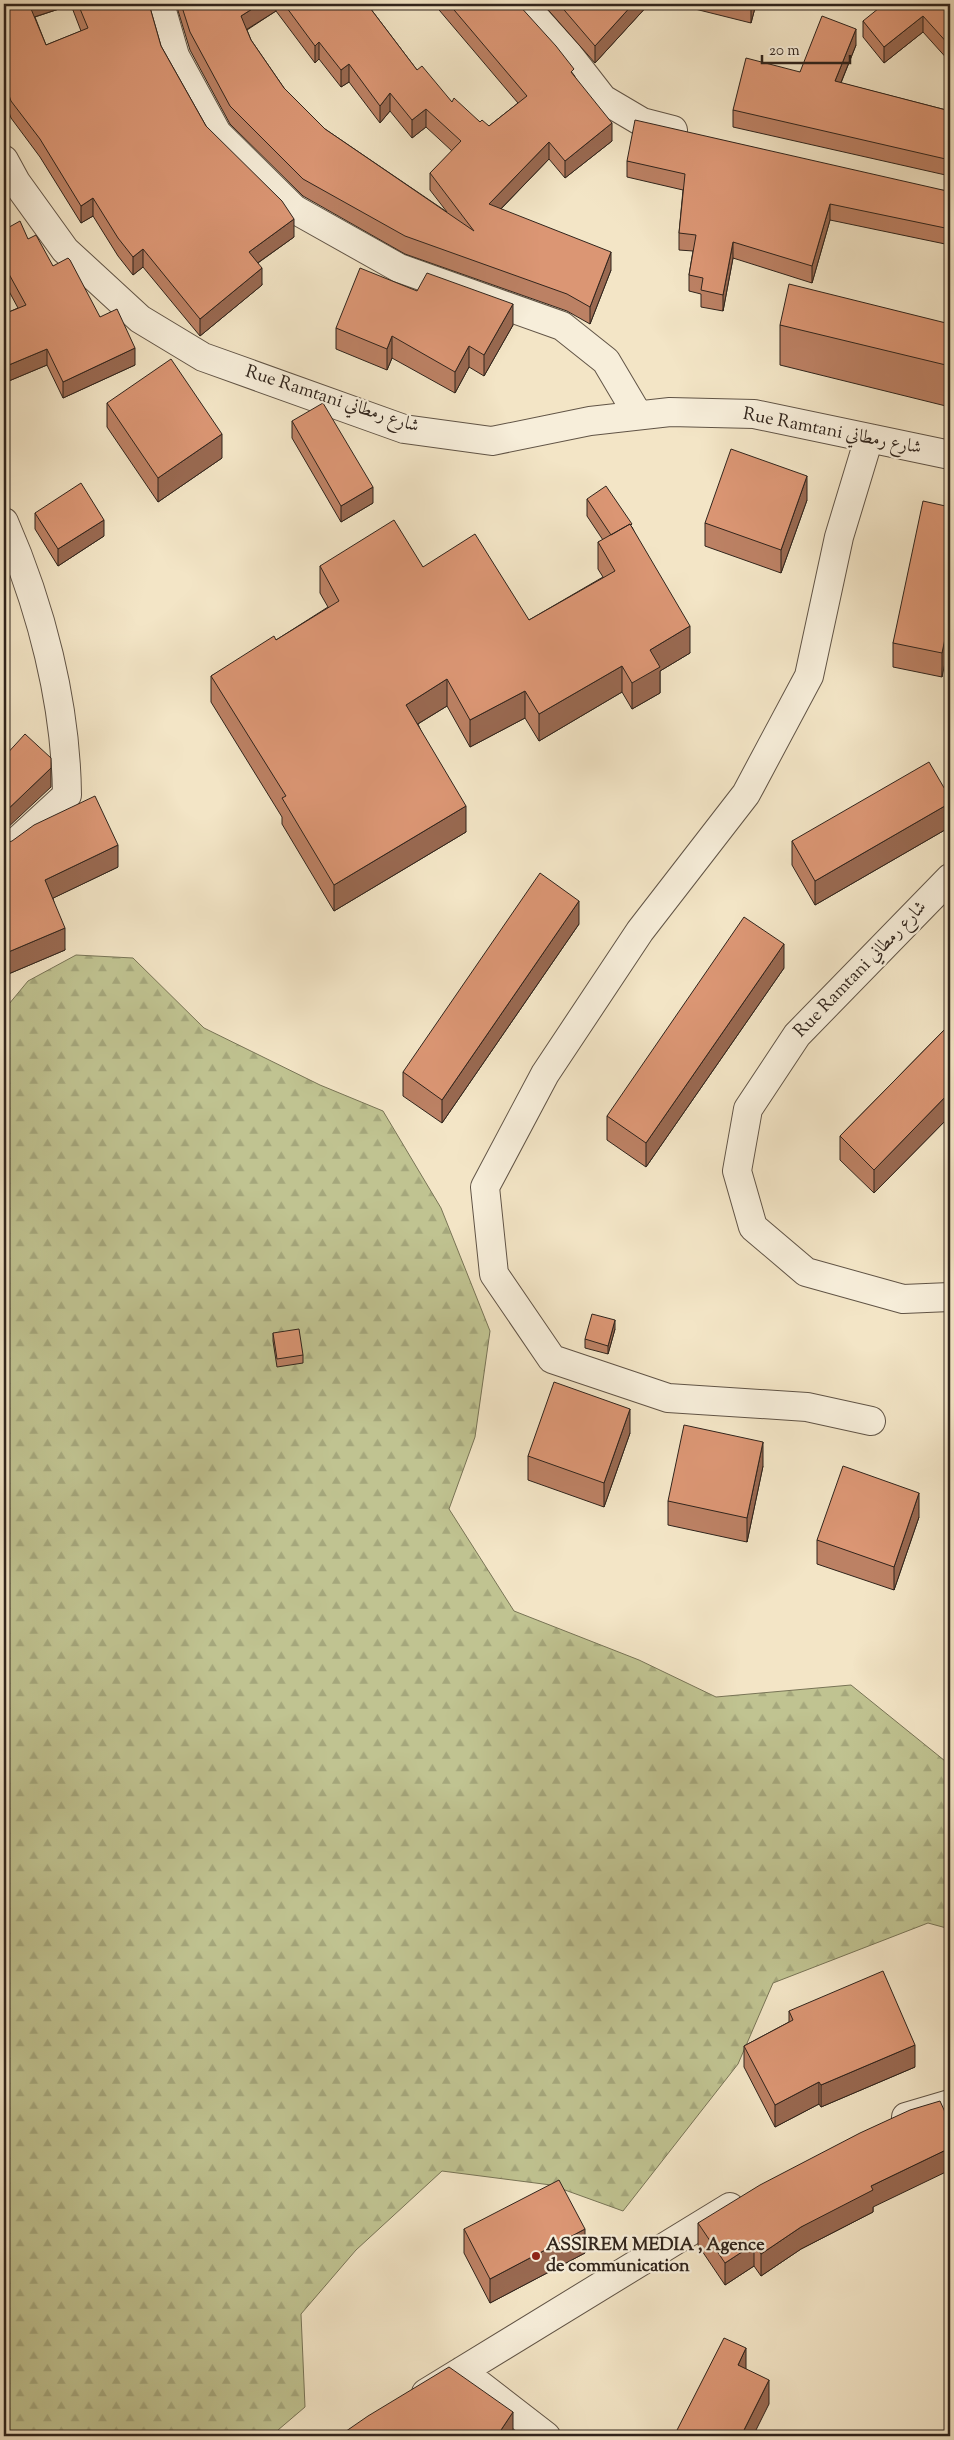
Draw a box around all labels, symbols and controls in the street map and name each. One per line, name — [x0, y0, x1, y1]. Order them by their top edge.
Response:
scale bar — [762, 32, 849, 64]
text: 20 m — [769, 41, 800, 62]
street label: Rue Ramtani شارع رمطاني — [242, 360, 422, 440]
street label: Rue Ramtani شارع رمطاني — [740, 402, 924, 462]
street label: Rue Ramtani شارع رمطاني — [789, 896, 933, 1044]
place label: ASSIREM MEDIA , Agence de communication — [546, 2233, 765, 2280]
marker: ASSIREM MEDIA , Agence de communication — [530, 2250, 542, 2262]

